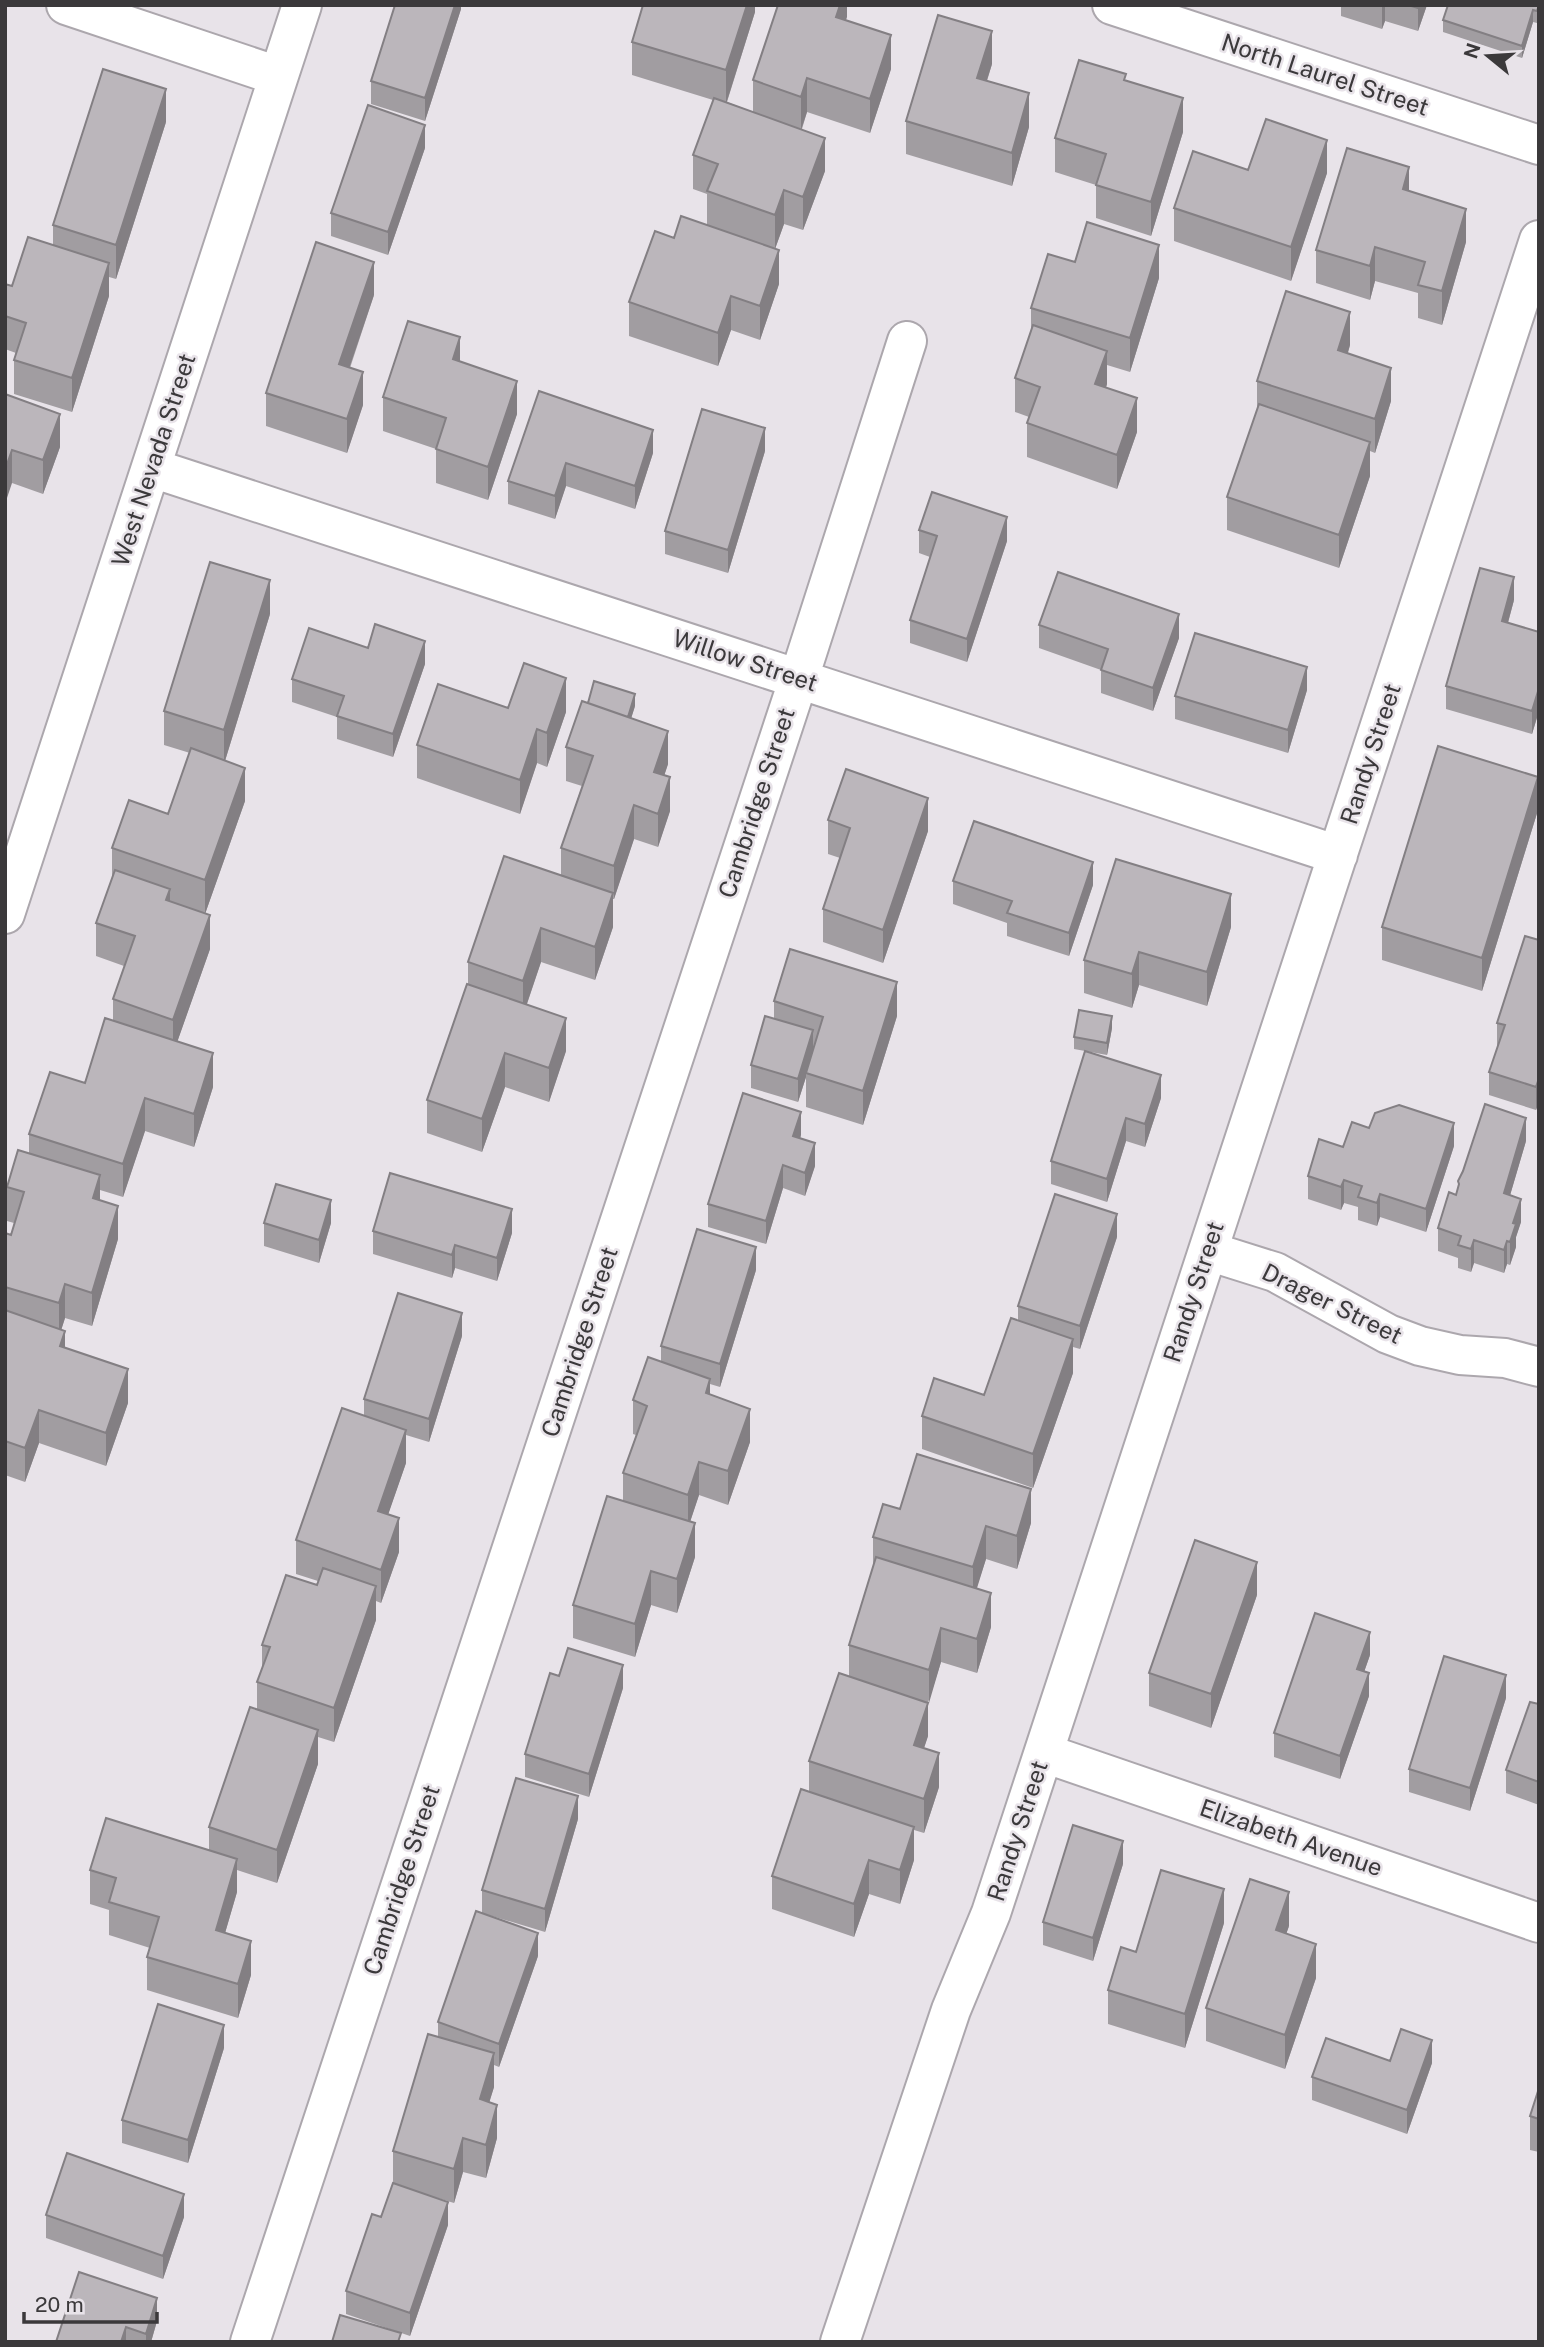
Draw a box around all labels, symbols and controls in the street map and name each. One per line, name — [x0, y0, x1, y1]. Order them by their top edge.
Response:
north arrow — [1453, 21, 1523, 91]
street label: North Laurel Street — [1218, 27, 1433, 121]
text: N — [1459, 40, 1485, 61]
street label: West Nevada Street — [105, 350, 201, 570]
street label: Willow Street — [669, 623, 821, 697]
street label: Randy Street — [1334, 680, 1406, 828]
street label: Cambridge Street — [712, 704, 800, 901]
street label: Randy Street — [1157, 1218, 1229, 1366]
street label: Cambridge Street — [535, 1243, 623, 1440]
street label: Drager Street — [1258, 1257, 1407, 1349]
street label: Randy Street — [981, 1757, 1053, 1905]
street label: Cambridge Street — [357, 1781, 445, 1978]
street label: Elizabeth Avenue — [1196, 1793, 1386, 1881]
scale bar — [24, 2280, 158, 2324]
text: 20 m — [35, 2292, 84, 2317]

